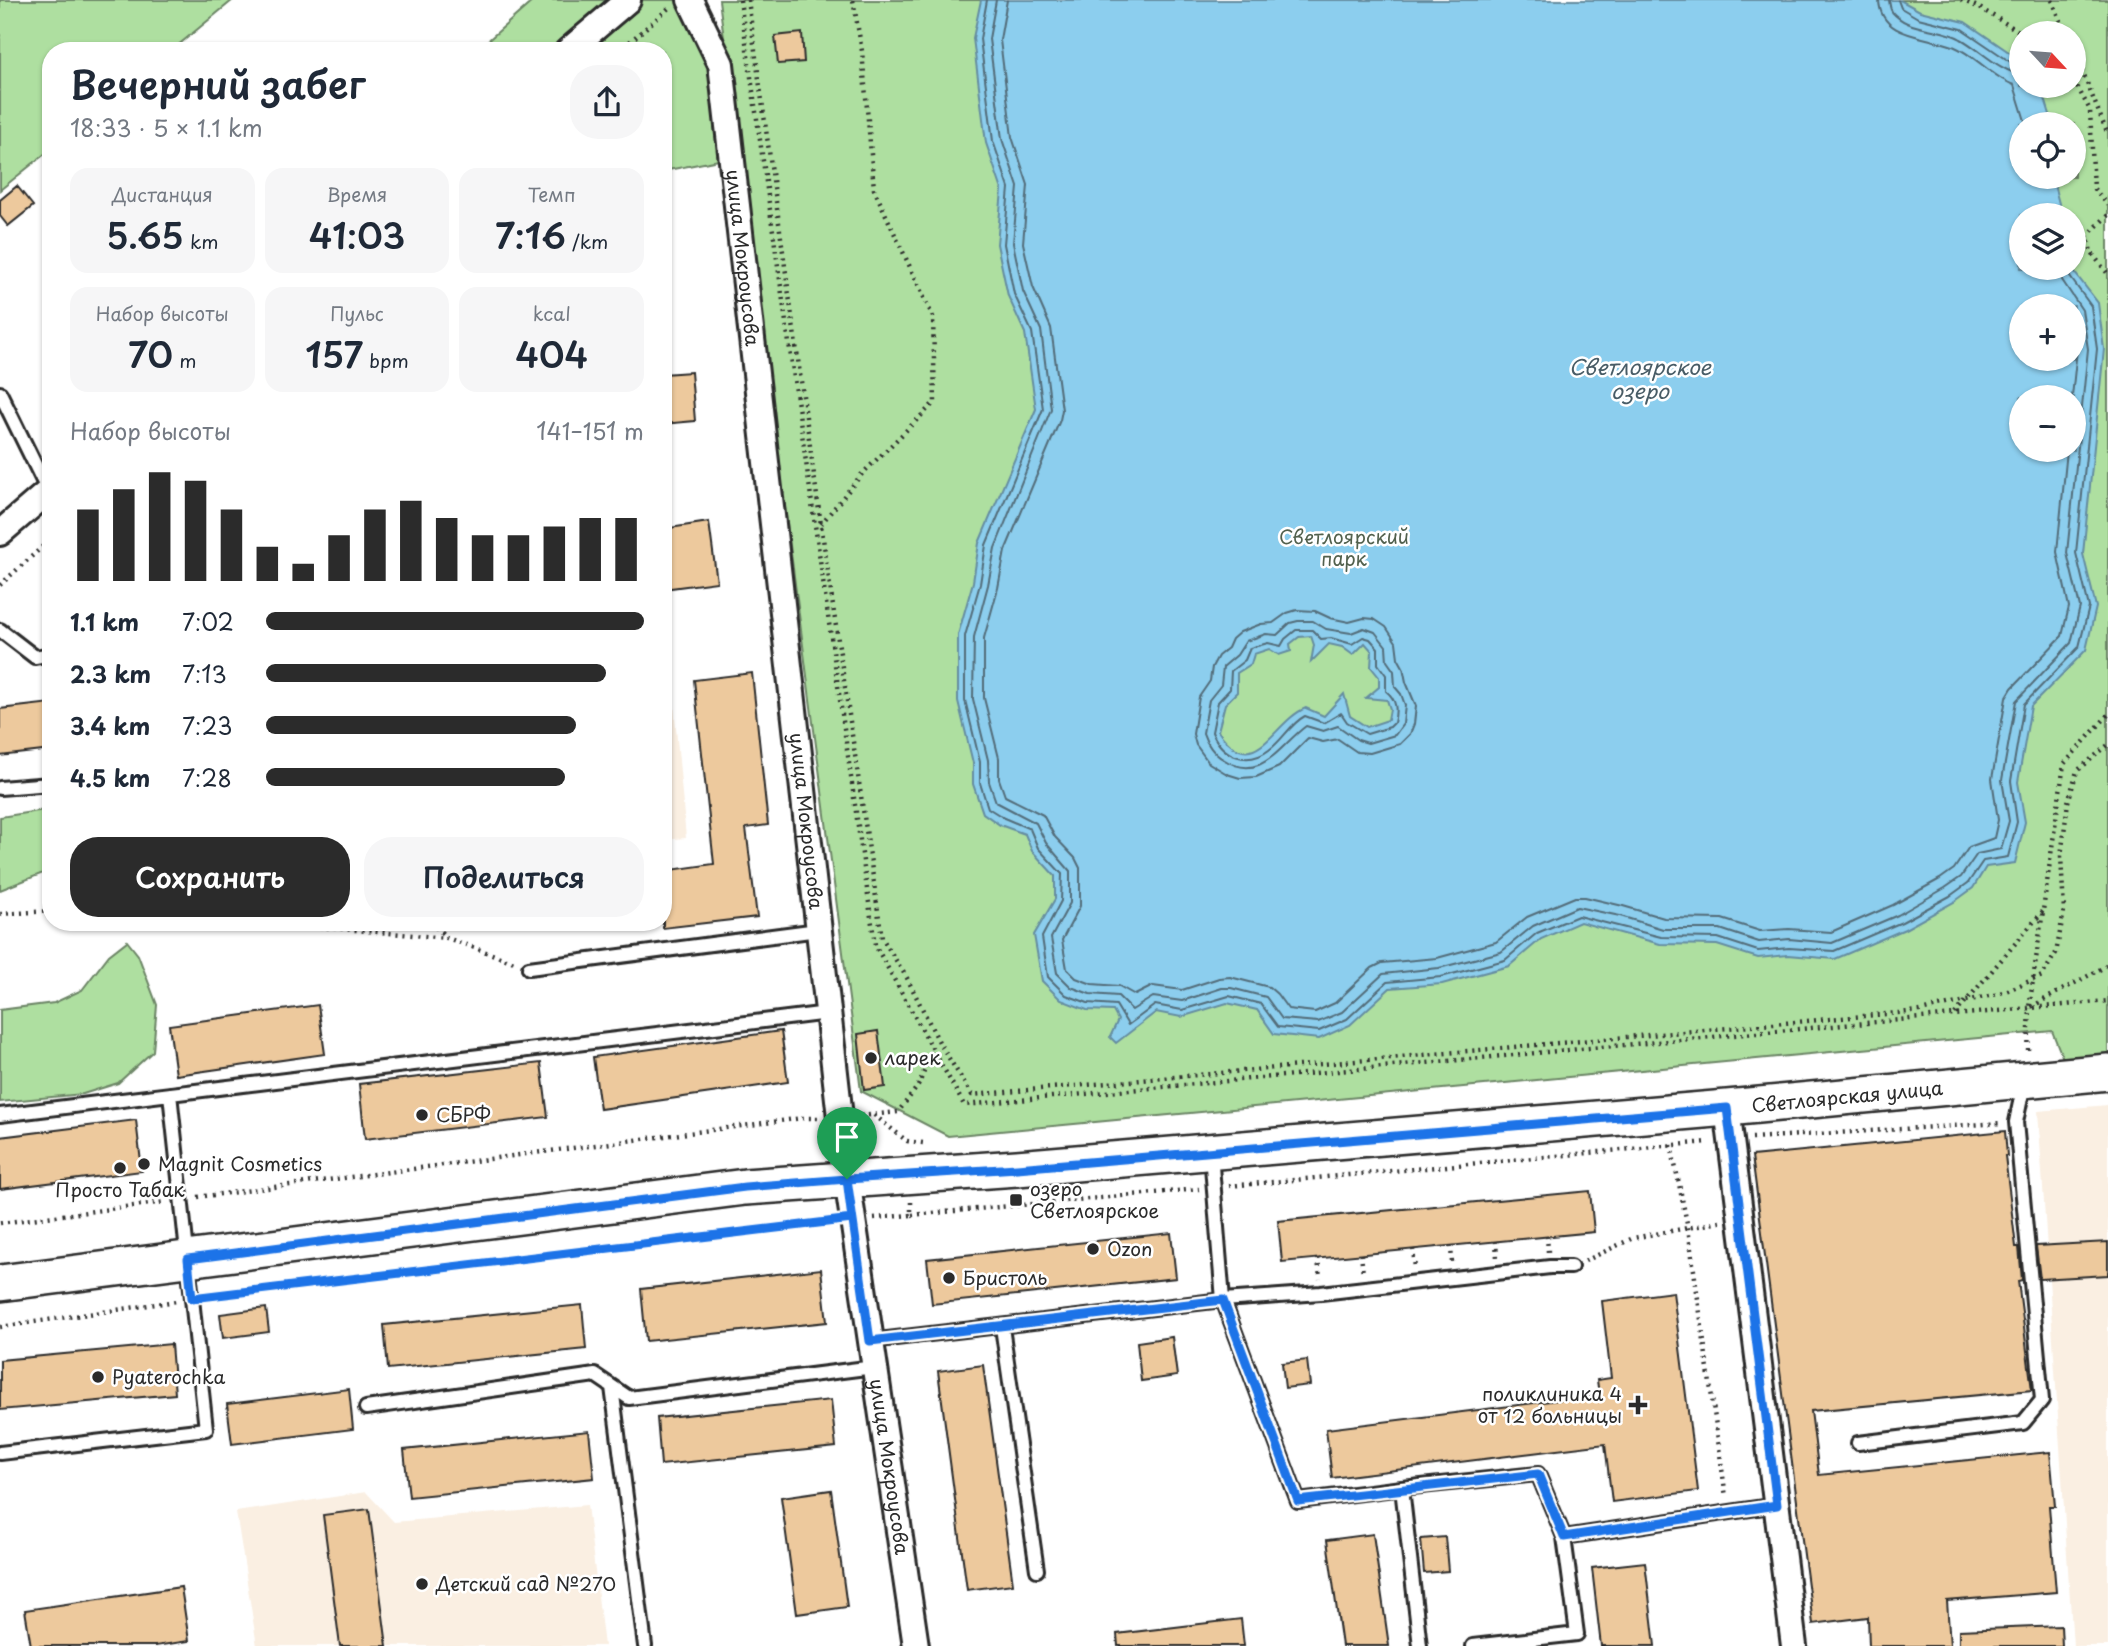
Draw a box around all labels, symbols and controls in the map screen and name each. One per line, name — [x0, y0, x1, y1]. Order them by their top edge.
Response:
north arrow — [2009, 21, 2086, 98]
map controls — [2009, 21, 2086, 462]
text: Вечерний забег — [70, 55, 366, 112]
button: share — [570, 65, 644, 139]
text: 18:33 · 5 × 1.1 km — [70, 110, 263, 145]
button: locate — [2009, 112, 2086, 189]
street label: улица Мокроусова — [720, 168, 768, 348]
text: Дистанция — [112, 180, 213, 208]
text: Время — [327, 180, 387, 208]
text: Темп — [528, 180, 576, 208]
button: layers — [2009, 203, 2086, 280]
text: 5.65 — [106, 208, 184, 261]
text: 41:03 — [309, 208, 405, 261]
text: 7:16 — [495, 208, 566, 261]
text: km — [184, 227, 219, 255]
text: /km — [566, 227, 608, 255]
button: + — [2009, 294, 2086, 371]
text: Набор высоты — [96, 299, 229, 327]
text: Пульс — [330, 299, 384, 327]
text: kcal — [533, 299, 571, 327]
text: 70 — [128, 327, 173, 380]
text: 157 — [305, 327, 363, 380]
text: 404 — [515, 327, 588, 380]
text: m — [173, 346, 197, 374]
text: bpm — [363, 346, 409, 374]
water label: Светлоярское озеро — [1569, 350, 1713, 406]
button: − — [2009, 385, 2086, 462]
text: Набор высоты — [70, 413, 231, 448]
text: 141–151 m — [536, 413, 644, 448]
park label: Светлоярский парк — [1279, 522, 1409, 572]
text: 1.1 km — [70, 604, 139, 639]
text: 7:02 — [182, 604, 234, 639]
text: 2.3 km — [70, 656, 151, 691]
text: 7:13 — [182, 656, 227, 691]
text: 3.4 km — [70, 708, 150, 743]
text: 7:23 — [182, 708, 232, 743]
street label: улица Мокроусова — [784, 731, 831, 911]
text: 4.5 km — [70, 760, 150, 795]
text: 7:28 — [182, 760, 232, 795]
button: Сохранить — [70, 837, 350, 917]
button: Поделиться — [364, 837, 644, 917]
place label: ларек — [884, 1043, 941, 1071]
marker: ларек — [863, 1050, 879, 1066]
street label: Светлоярская улица — [1750, 1073, 1944, 1119]
place label: СБРФ — [436, 1100, 491, 1128]
marker: СБРФ — [414, 1107, 430, 1123]
pin — [817, 1107, 877, 1179]
icon: arrive — [828, 1118, 866, 1156]
place label: Magnit Cosmetics — [158, 1149, 322, 1177]
marker: Magnit Cosmetics — [136, 1156, 152, 1172]
marker: Просто Табак — [112, 1160, 128, 1176]
place label: озеро Светлоярское — [1030, 1174, 1159, 1224]
place label: Просто Табак — [55, 1175, 185, 1203]
marker: озеро Светлоярское — [1008, 1192, 1024, 1208]
place label: Ozon — [1107, 1234, 1152, 1262]
marker: Ozon — [1085, 1241, 1101, 1257]
place label: Бристоль — [963, 1263, 1048, 1291]
marker: Бристоль — [941, 1270, 957, 1286]
place label: Pyaterochka — [112, 1362, 226, 1390]
marker: Pyaterochka — [90, 1369, 106, 1385]
street label: улица Мокроусова — [864, 1377, 917, 1557]
place label: поликлиника 4 от 12 больницы — [1478, 1379, 1622, 1429]
marker: поликлиника 4 от 12 больницы — [1628, 1395, 1648, 1415]
place label: Детский сад №270 — [435, 1569, 616, 1597]
marker: Детский сад №270 — [414, 1576, 430, 1592]

